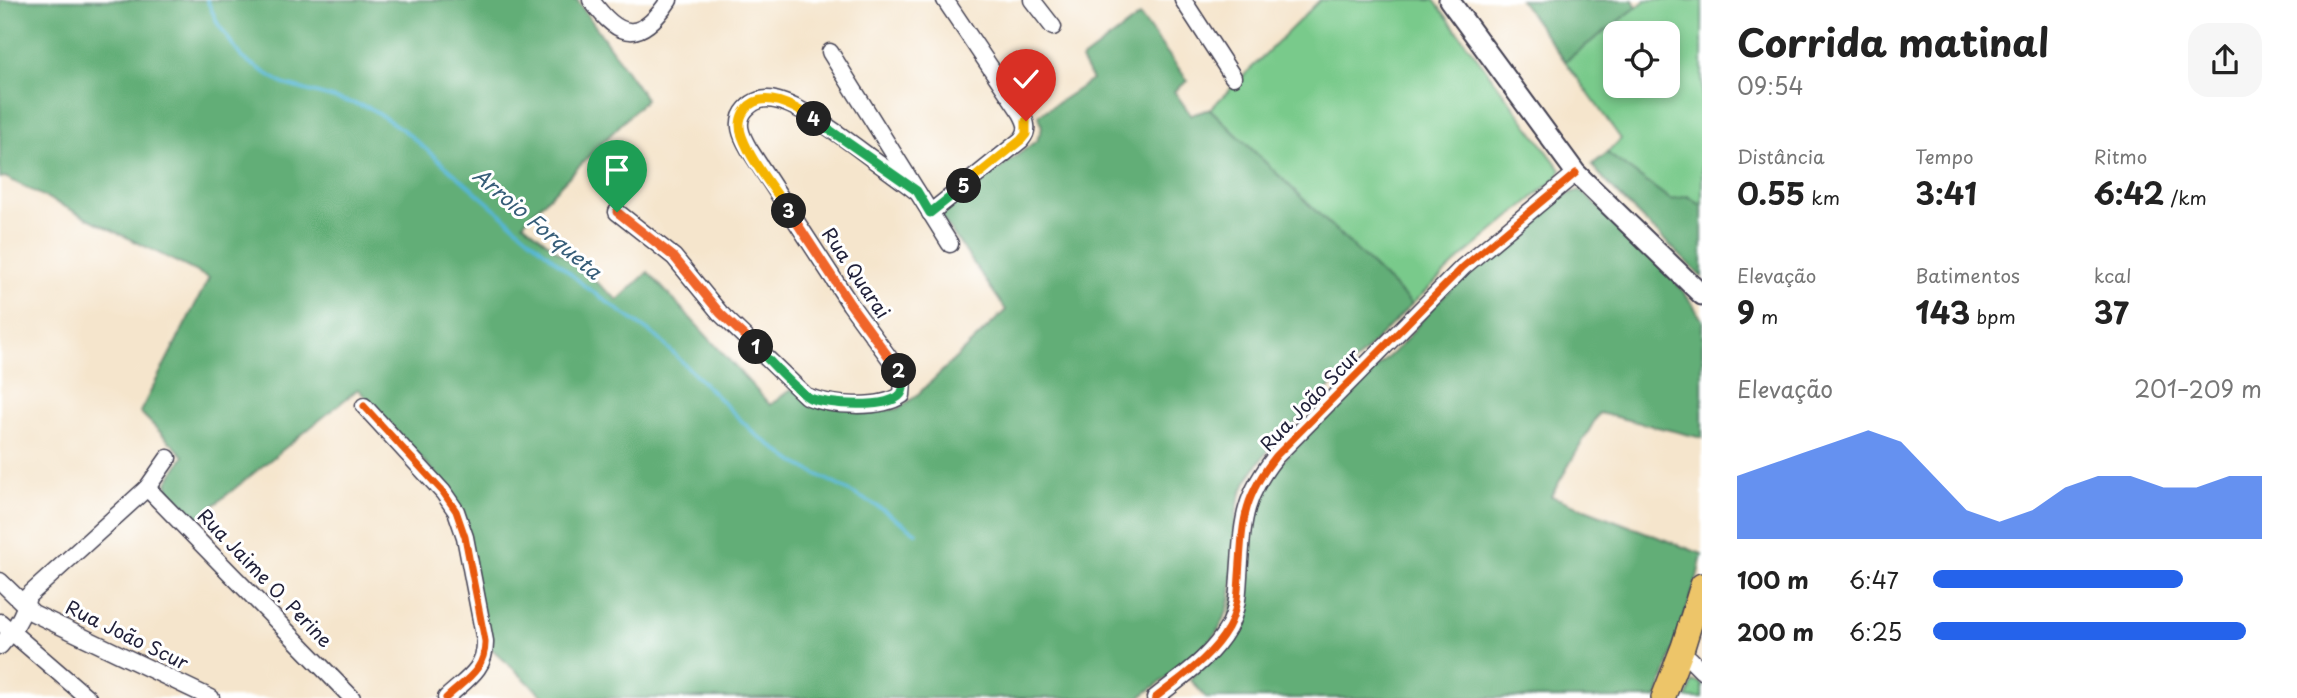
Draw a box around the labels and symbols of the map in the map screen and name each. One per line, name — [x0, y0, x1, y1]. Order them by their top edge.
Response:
pin — [996, 49, 1056, 121]
pin: 4 — [796, 102, 832, 136]
pin — [587, 140, 647, 212]
water label: Arroio Forqueta — [467, 159, 610, 287]
pin: 5 — [946, 168, 982, 204]
pin: 3 — [772, 194, 806, 228]
street label: Rua Quarai — [816, 221, 898, 324]
pin: 1 — [738, 330, 774, 364]
street label: Rua João Scur — [1253, 342, 1366, 457]
pin: 2 — [881, 354, 916, 388]
street label: Rua Jaime O. Perine — [192, 502, 340, 653]
street label: Rua João Scur — [61, 592, 194, 676]

